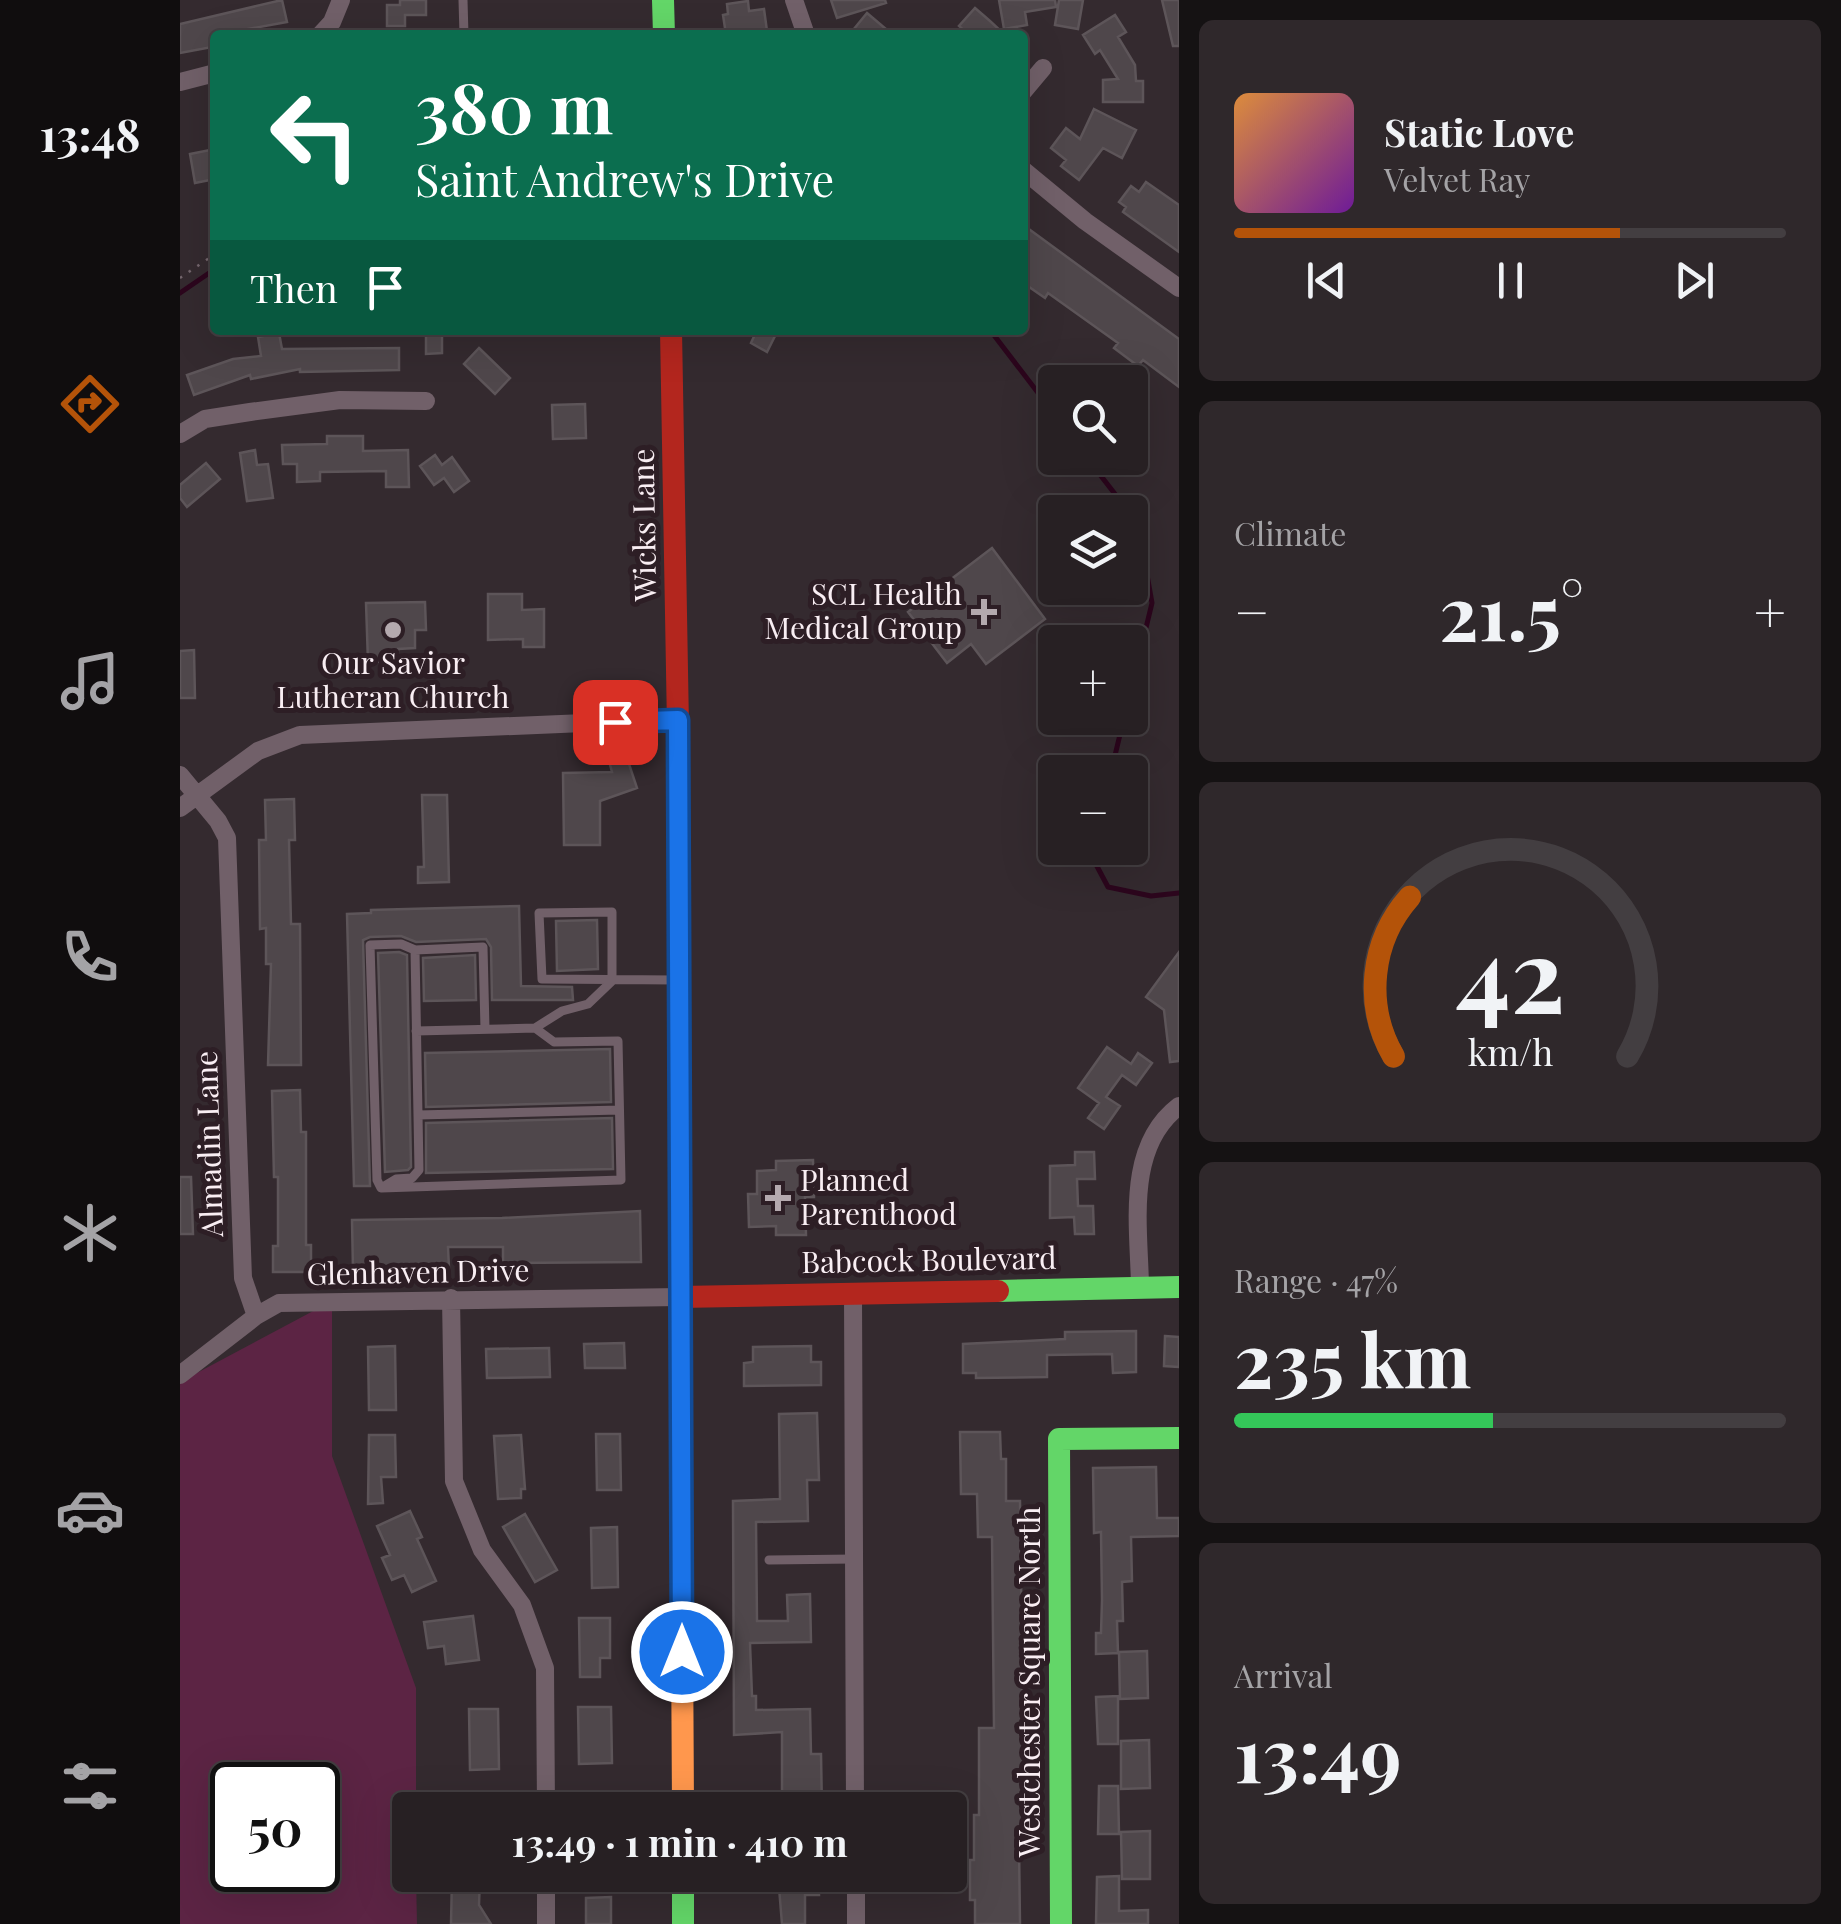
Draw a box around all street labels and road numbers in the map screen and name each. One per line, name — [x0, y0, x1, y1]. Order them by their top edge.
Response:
street label: Wicks Lane — [622, 448, 664, 603]
street label: Almadin Lane — [185, 1050, 231, 1239]
street label: Babcock Boulevard — [801, 1237, 1057, 1281]
street label: Glenhaven Drive — [306, 1249, 530, 1293]
street label: Westchester Square North — [1008, 1506, 1048, 1858]

